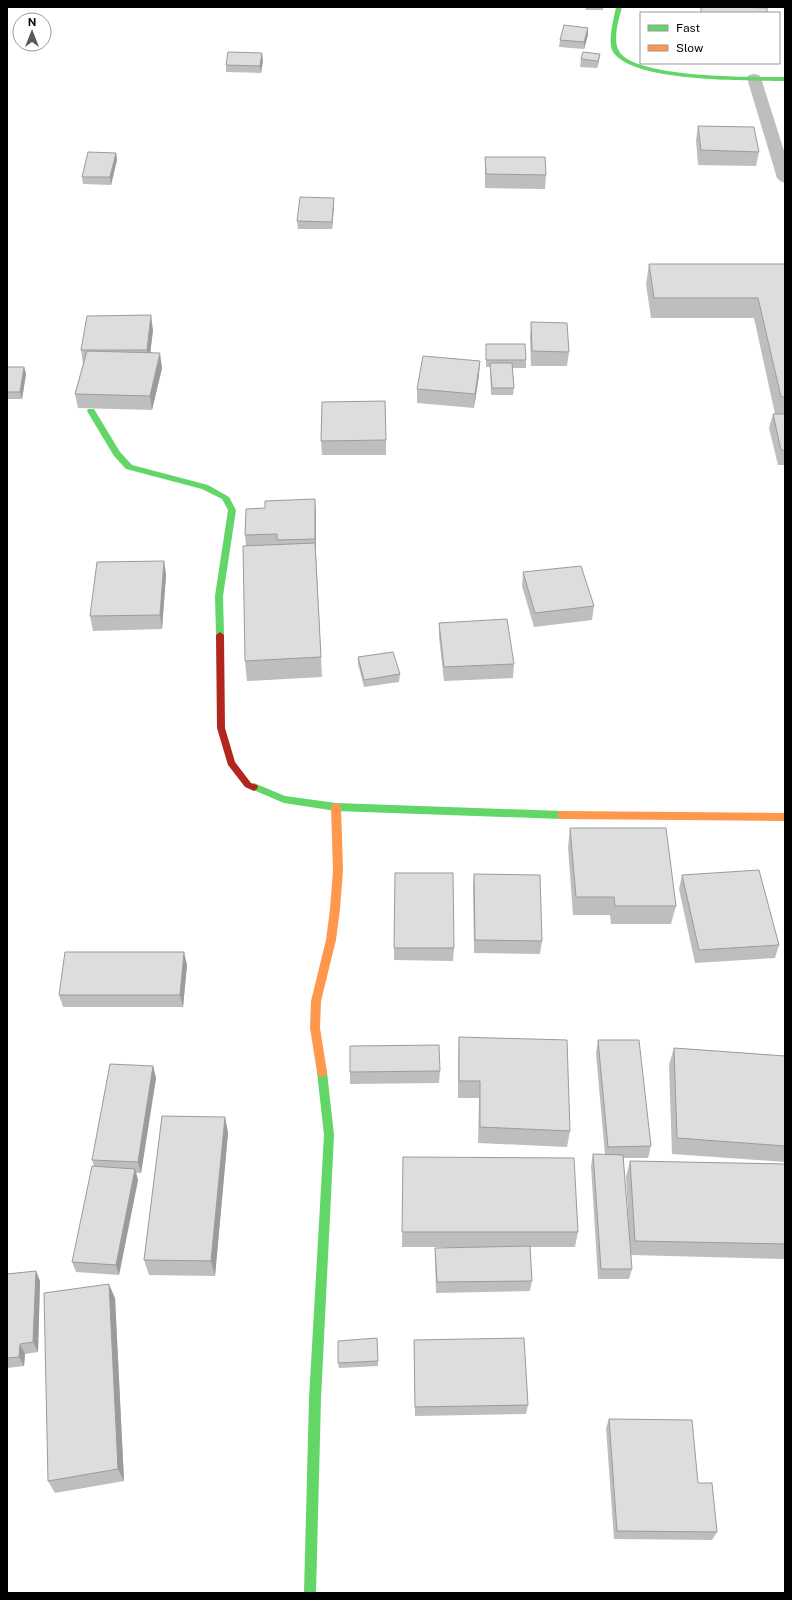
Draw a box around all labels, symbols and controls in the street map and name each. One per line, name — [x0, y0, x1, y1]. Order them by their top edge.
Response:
north arrow — [12, 12, 52, 52]
legend — [640, 12, 780, 64]
text: N — [28, 16, 36, 28]
text: Fast — [676, 21, 701, 35]
text: Slow — [676, 41, 704, 55]

